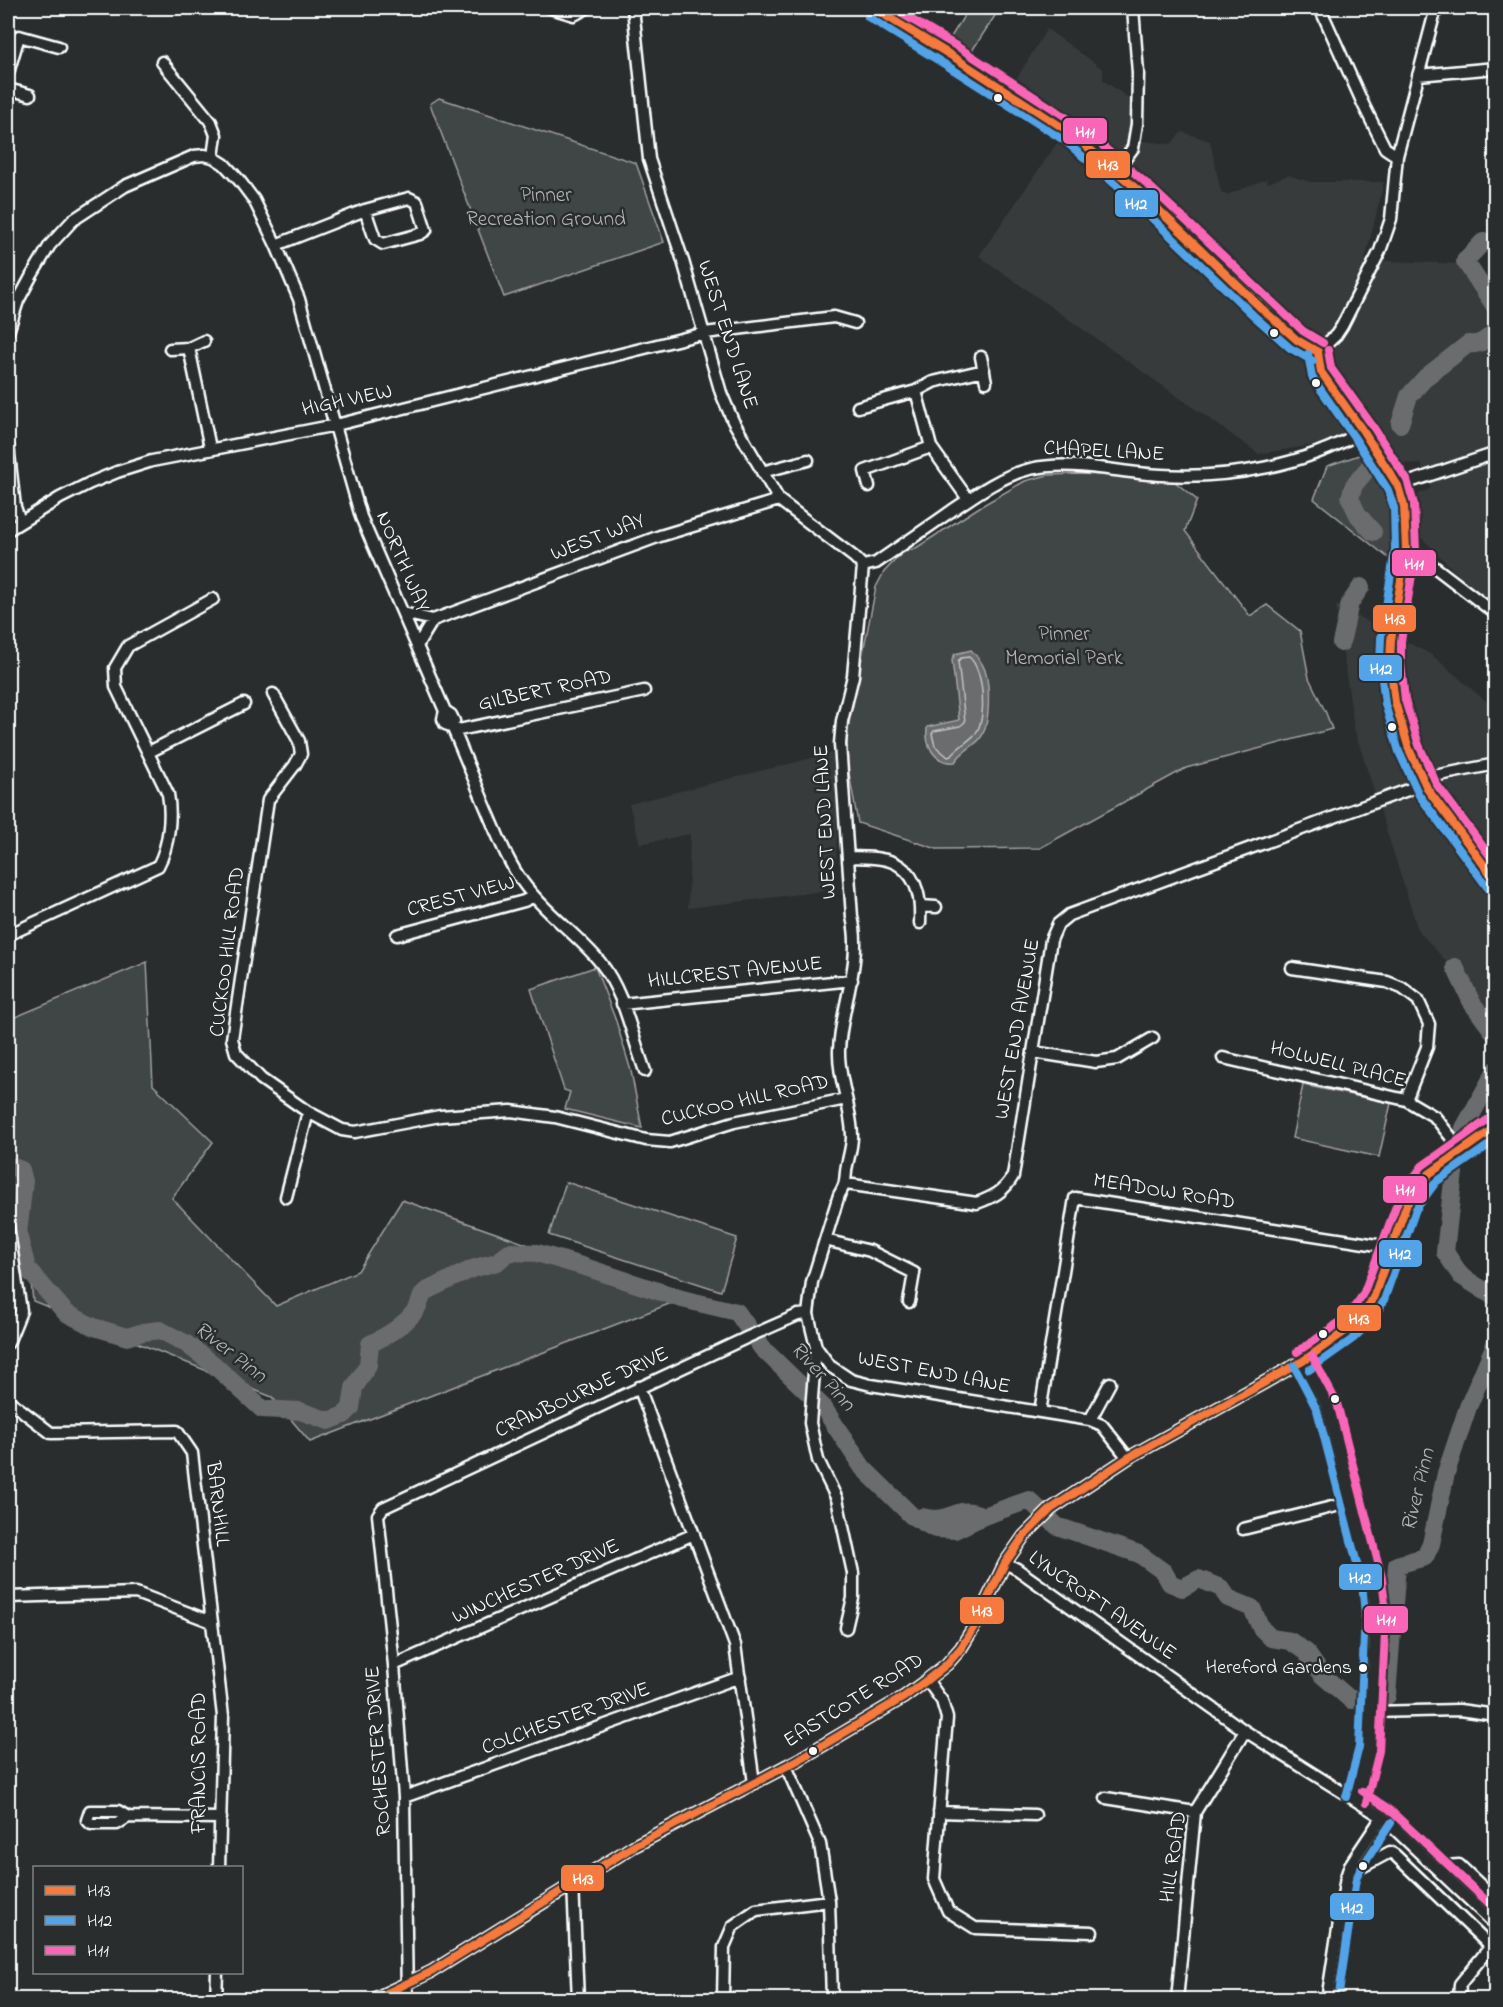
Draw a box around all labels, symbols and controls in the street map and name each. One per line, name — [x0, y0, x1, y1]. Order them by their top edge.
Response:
unlabelled marker — [992, 92, 1004, 104]
line badge: H11 — [1062, 117, 1108, 145]
text: H11 — [1075, 121, 1096, 145]
line badge: H13 — [1085, 150, 1131, 179]
text: H13 — [1098, 154, 1119, 178]
park label: Pinner Recreation Ground — [466, 181, 626, 235]
line badge: H12 — [1114, 189, 1159, 218]
text: H12 — [1125, 193, 1147, 217]
street label: WEST END LANE — [689, 257, 765, 413]
unlabelled marker — [1268, 327, 1280, 339]
street label: HIGH VIEW — [299, 377, 395, 425]
unlabelled marker — [1310, 377, 1322, 389]
street label: CHAPEL LANE — [1043, 434, 1165, 470]
street label: WEST WAY — [547, 506, 650, 570]
street label: NORTH WAY — [367, 507, 437, 617]
line badge: H11 — [1391, 549, 1437, 577]
text: H11 — [1404, 553, 1425, 577]
line badge: H13 — [1372, 604, 1417, 633]
text: H13 — [1385, 608, 1406, 632]
park label: Pinner Memorial Park — [1005, 620, 1124, 674]
line badge: H12 — [1358, 654, 1403, 682]
text: H12 — [1370, 658, 1392, 682]
street label: GILBERT ROAD — [476, 662, 614, 720]
unlabelled marker — [1386, 721, 1398, 733]
street label: WEST END LANE — [807, 744, 845, 900]
street label: CUCKOO HILL ROAD — [203, 865, 253, 1039]
street label: CREST VIEW — [404, 868, 518, 926]
street label: WEST END AVENUE — [987, 936, 1049, 1122]
street label: HILLCREST AVENUE — [646, 949, 824, 997]
street label: HOLWELL PLACE — [1267, 1034, 1409, 1096]
street label: CUCKOO HILL ROAD — [658, 1067, 832, 1135]
street label: MEADOW ROAD — [1091, 1166, 1237, 1218]
line badge: H11 — [1382, 1175, 1428, 1204]
text: H11 — [1395, 1179, 1416, 1203]
line badge: H12 — [1378, 1239, 1423, 1268]
text: H12 — [1389, 1243, 1411, 1267]
line badge: H13 — [1336, 1304, 1382, 1332]
text: H13 — [1349, 1308, 1370, 1332]
water label: River Pinn — [187, 1314, 274, 1392]
unlabelled marker — [1317, 1328, 1329, 1340]
water label: River Pinn — [782, 1335, 863, 1420]
street label: CRANBOURNE DRIVE — [490, 1340, 674, 1446]
street label: WEST END LANE — [855, 1343, 1013, 1403]
unlabelled marker — [1329, 1393, 1341, 1405]
water label: River Pinn — [1393, 1444, 1445, 1535]
street label: BARNHILL — [197, 1459, 237, 1548]
street label: WINCHESTER DRIVE — [448, 1532, 624, 1632]
street label: LYNCROFT AVENUE — [1022, 1544, 1182, 1668]
line badge: H12 — [1338, 1563, 1383, 1591]
text: H12 — [1349, 1567, 1371, 1591]
line badge: H13 — [959, 1596, 1005, 1625]
text: H13 — [972, 1600, 993, 1624]
line badge: H11 — [1363, 1605, 1409, 1634]
text: H11 — [1376, 1609, 1397, 1633]
street label: EASTCOTE ROAD — [778, 1646, 930, 1756]
place label: Hereford Gardens — [1206, 1654, 1352, 1683]
marker: Hereford Gardens — [1357, 1662, 1369, 1674]
street label: ROCHESTER DRIVE — [358, 1665, 400, 1837]
street label: COLCHESTER DRIVE — [478, 1675, 654, 1763]
street label: FRANCIS ROAD — [185, 1692, 215, 1835]
unlabelled marker — [807, 1745, 819, 1757]
street label: HILL ROAD — [1153, 1809, 1195, 1905]
unlabelled marker — [1357, 1860, 1369, 1872]
line badge: H13 — [560, 1864, 605, 1892]
legend — [33, 1866, 243, 1974]
text: H13 — [573, 1868, 594, 1892]
text: H13 — [87, 1879, 111, 1905]
line badge: H12 — [1329, 1892, 1375, 1921]
text: H12 — [1341, 1897, 1363, 1921]
text: H12 — [87, 1909, 112, 1935]
text: H11 — [87, 1939, 109, 1965]

